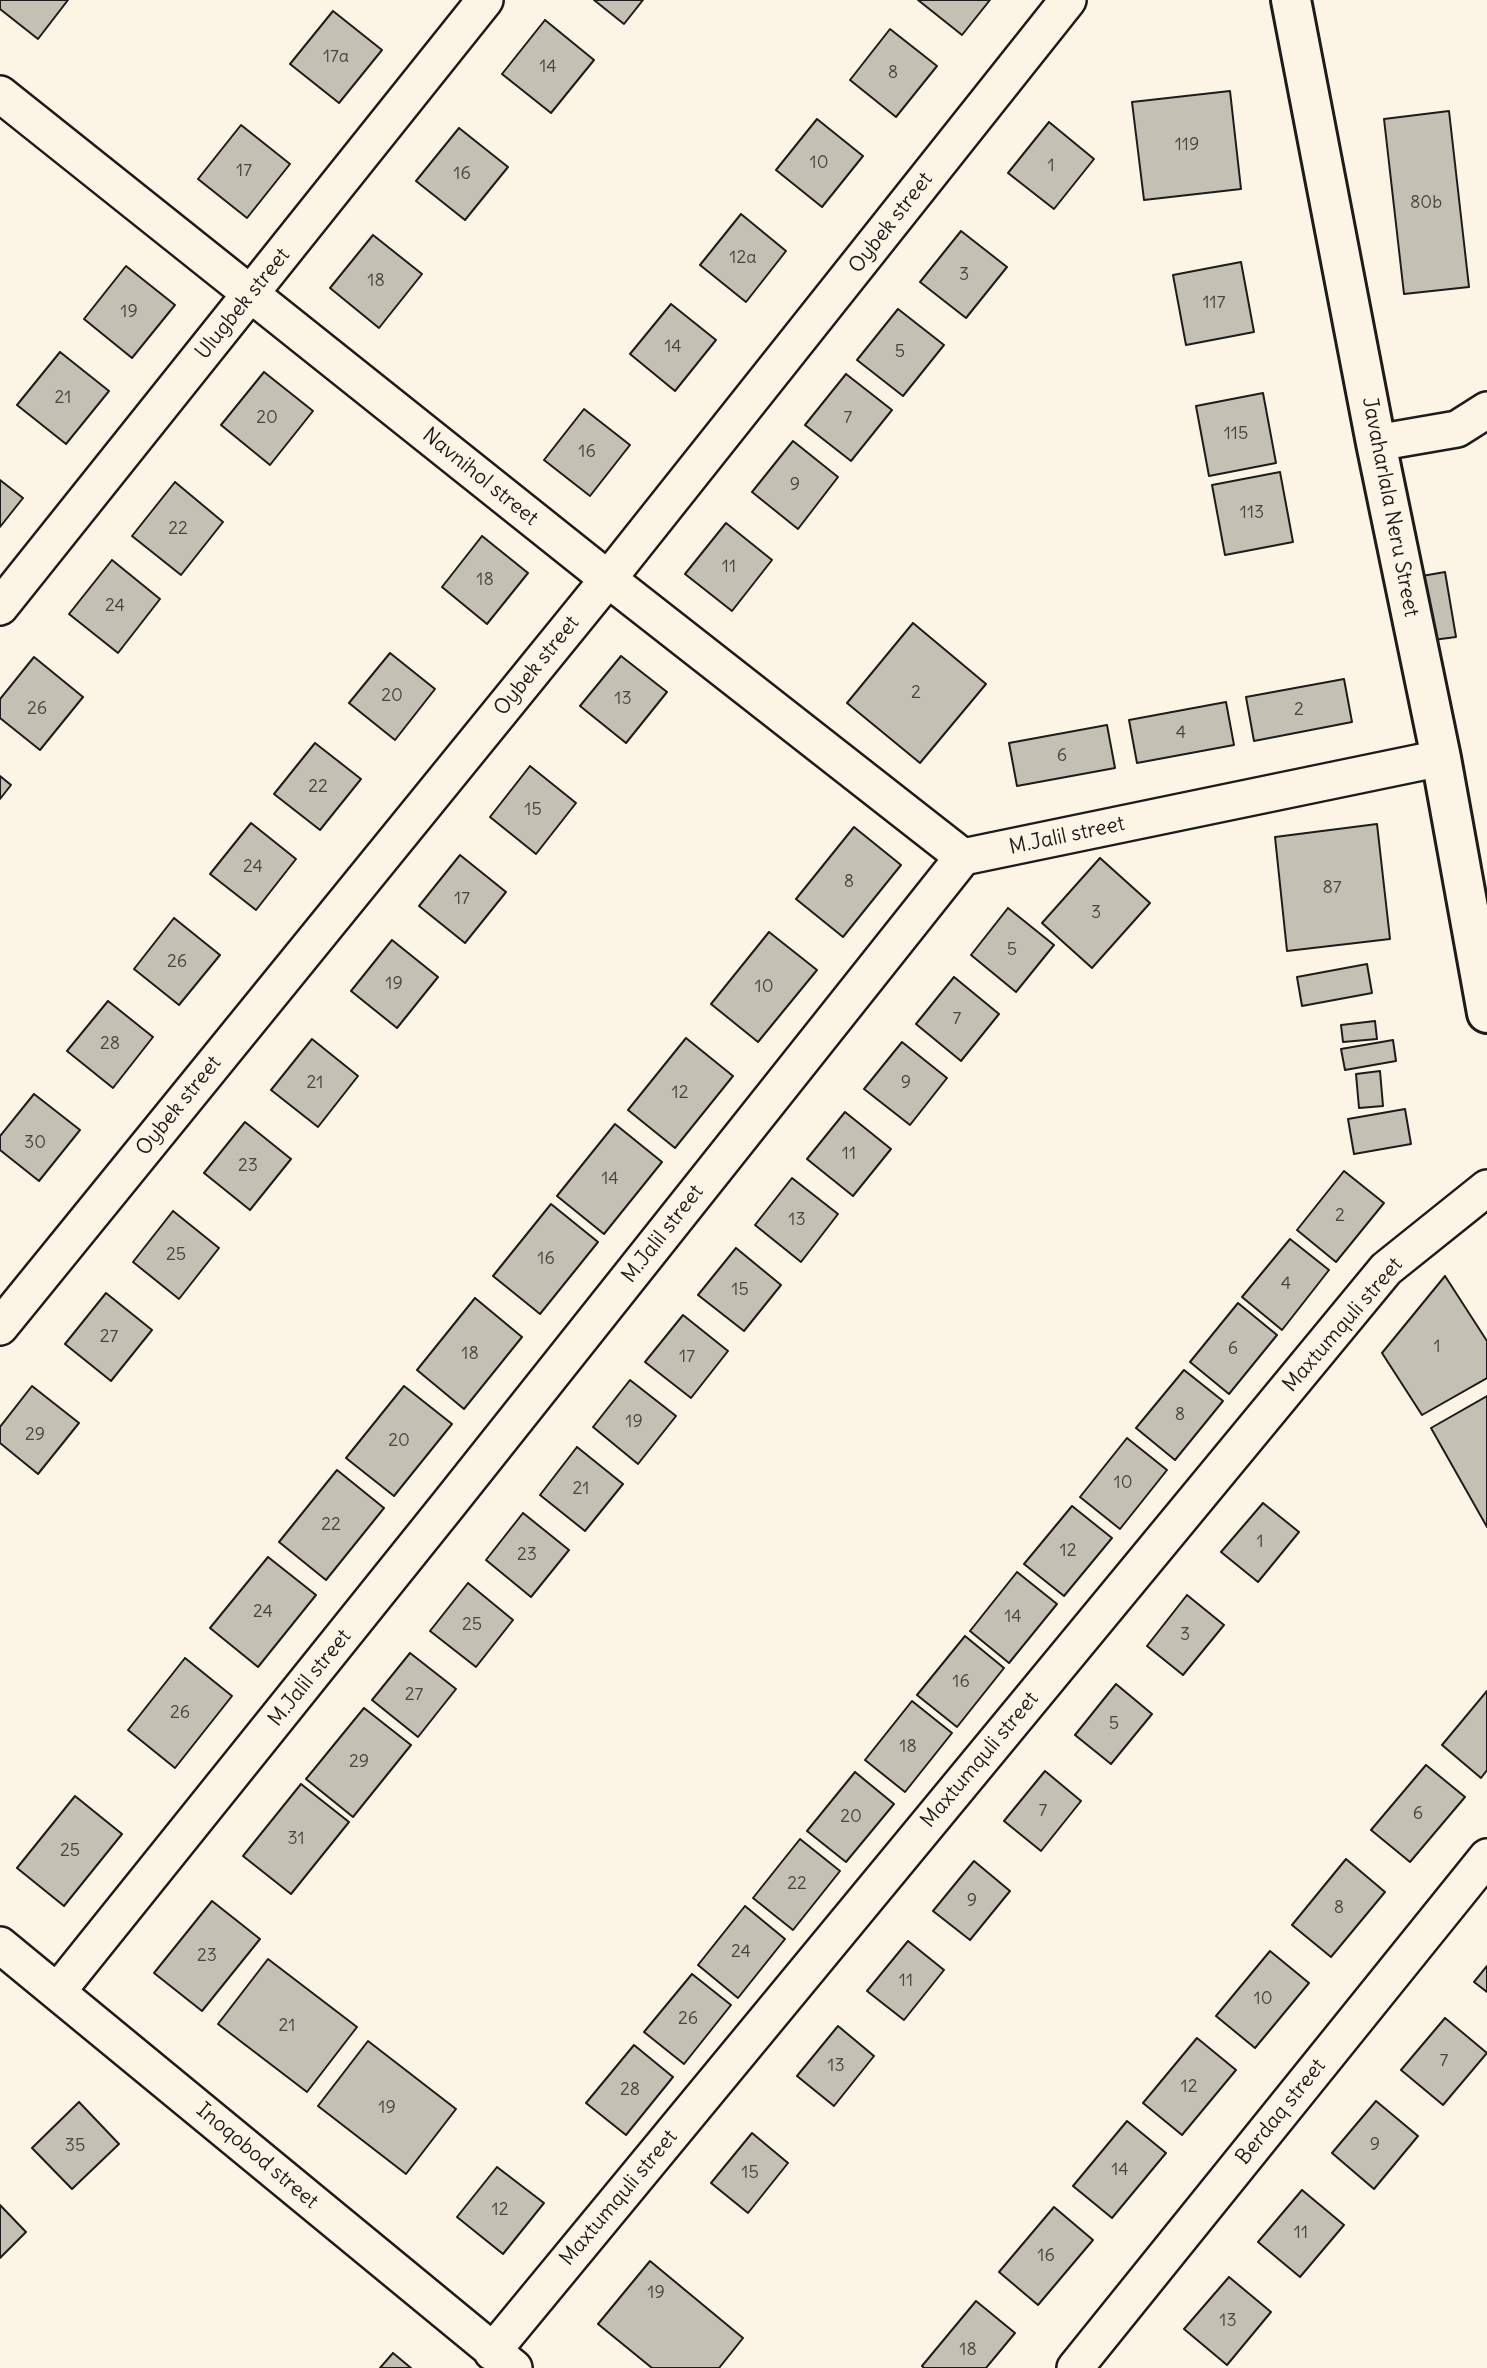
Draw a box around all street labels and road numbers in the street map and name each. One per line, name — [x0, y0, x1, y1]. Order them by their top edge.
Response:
street label: Oybek street — [844, 168, 938, 278]
street label: Ulugbek street — [191, 243, 295, 365]
street label: Javaharlala Neru Street — [1356, 395, 1424, 619]
street label: Navnihol street — [417, 423, 543, 531]
street label: Oybek street — [489, 611, 585, 721]
street label: M.Jalil street — [1007, 811, 1127, 861]
street label: Oybek street — [131, 1051, 227, 1161]
street label: M.Jalil street — [617, 1180, 709, 1288]
street label: Maxtumquli street — [1278, 1253, 1408, 1397]
street label: M.Jalil street — [263, 1624, 357, 1732]
street label: Maxtumquli street — [916, 1687, 1044, 1833]
street label: Berdaq street — [1231, 2054, 1331, 2170]
street label: Inoqobod street — [191, 2098, 323, 2214]
street label: Maxtumquli street — [555, 2125, 683, 2271]

